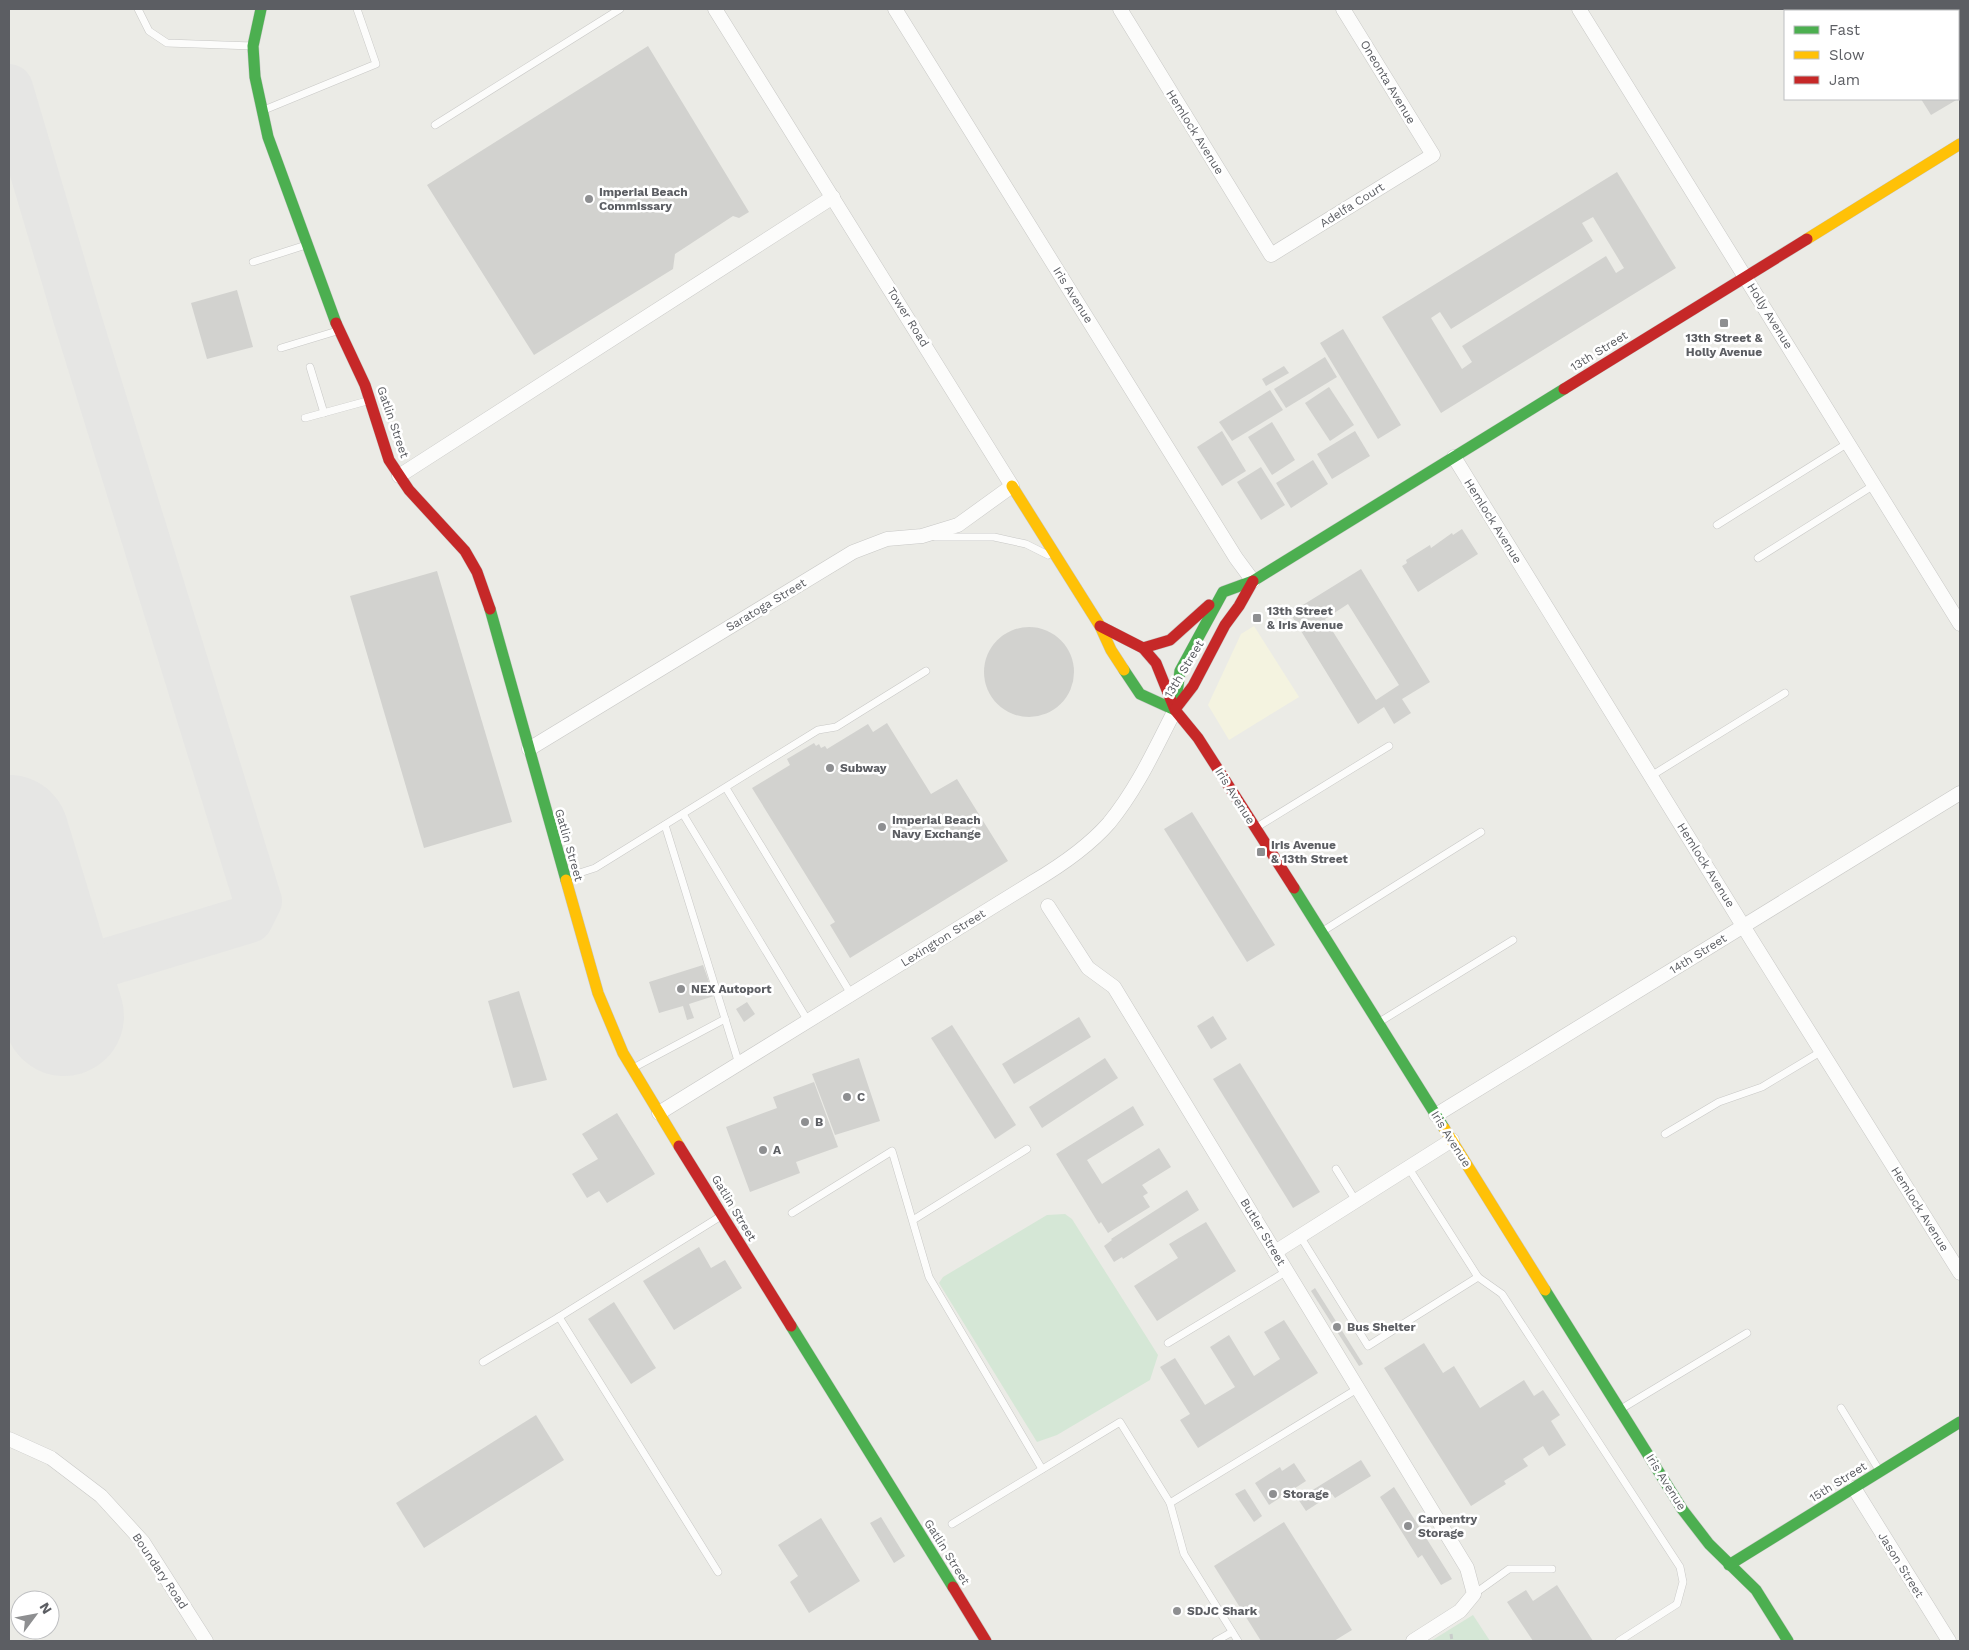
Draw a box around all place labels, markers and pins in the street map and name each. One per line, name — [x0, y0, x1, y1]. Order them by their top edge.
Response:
place label: Imperial Beach Commissary — [599, 185, 688, 213]
marker: Imperial Beach Commissary — [583, 193, 595, 205]
marker: 13th Street & Holly Avenue — [1718, 317, 1730, 329]
place label: 13th Street & Holly Avenue — [1686, 331, 1763, 359]
place label: 13th Street & Iris Avenue — [1267, 604, 1343, 632]
marker: 13th Street & Iris Avenue — [1251, 612, 1263, 624]
place label: Subway — [840, 761, 887, 775]
marker: Subway — [824, 762, 836, 774]
place label: Imperial Beach Navy Exchange — [892, 813, 981, 841]
marker: Imperial Beach Navy Exchange — [876, 821, 888, 833]
place label: Iris Avenue & 13th Street — [1271, 838, 1349, 866]
marker: Iris Avenue & 13th Street — [1255, 846, 1267, 858]
place label: NEX Autoport — [691, 982, 772, 996]
marker: NEX Autoport — [675, 983, 687, 995]
place label: C — [857, 1090, 865, 1104]
marker: C — [841, 1091, 853, 1103]
place label: B — [815, 1115, 823, 1129]
marker: B — [799, 1116, 811, 1128]
place label: A — [773, 1143, 782, 1157]
marker: A — [757, 1144, 769, 1156]
place label: Bus Shelter — [1347, 1320, 1417, 1334]
marker: Bus Shelter — [1331, 1321, 1343, 1333]
place label: Storage — [1283, 1487, 1329, 1501]
marker: Storage — [1267, 1488, 1279, 1500]
place label: Carpentry Storage — [1418, 1512, 1478, 1540]
marker: Carpentry Storage — [1402, 1520, 1414, 1532]
place label: SDJC Shark — [1187, 1604, 1258, 1618]
marker: SDJC Shark — [1171, 1605, 1183, 1617]

